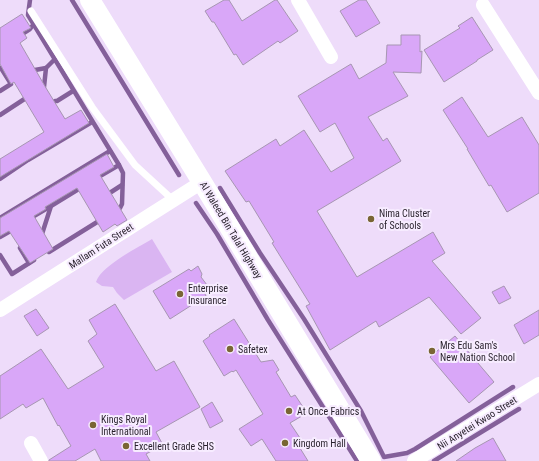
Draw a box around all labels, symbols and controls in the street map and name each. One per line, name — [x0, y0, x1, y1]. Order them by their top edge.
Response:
street label: Al Waleed Bin Talal Highway — [198, 180, 264, 280]
place label: Nima Cluster of Schools — [379, 208, 430, 231]
marker: Nima Cluster of Schools — [366, 214, 376, 224]
street label: Mallam Futa Street — [67, 221, 135, 271]
place label: Enterprise Insurance — [188, 283, 228, 306]
marker: Enterprise Insurance — [175, 289, 185, 299]
place label: Mrs Edu Sam's New Nation School — [440, 340, 515, 363]
marker: Safetex — [225, 344, 235, 354]
place label: Safetex — [238, 344, 268, 355]
marker: Mrs Edu Sam's New Nation School — [427, 346, 437, 356]
street label: Nii Anyetei Kwao Street — [435, 394, 519, 452]
marker: At Once Fabrics — [284, 406, 294, 416]
place label: At Once Fabrics — [297, 406, 360, 417]
place label: Kings Royal International — [101, 414, 151, 437]
marker: Kings Royal International — [88, 420, 98, 430]
marker: Kingdom Hall — [280, 438, 290, 448]
place label: Kingdom Hall — [293, 438, 346, 449]
marker: Excellent Grade SHS — [121, 441, 131, 451]
place label: Excellent Grade SHS — [134, 441, 214, 452]

